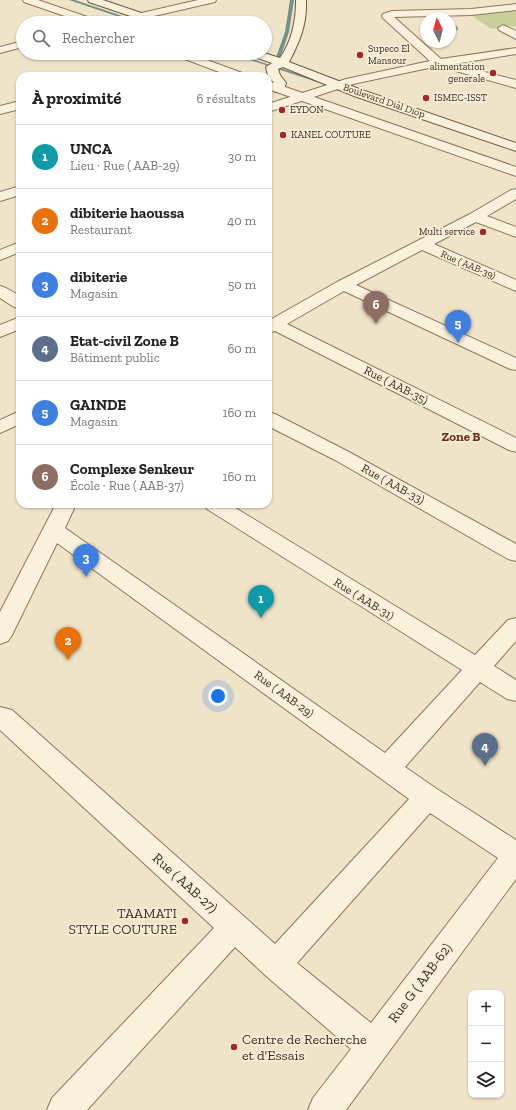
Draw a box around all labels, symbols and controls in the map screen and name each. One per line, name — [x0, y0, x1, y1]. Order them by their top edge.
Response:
north arrow — [420, 12, 456, 48]
search box — [16, 16, 272, 60]
icon: search — [30, 27, 52, 49]
text: Rechercher — [62, 29, 136, 47]
place label: Supeco El Mansour — [368, 43, 410, 67]
marker: Supeco El Mansour — [355, 50, 365, 60]
place label: alimentation generale — [430, 61, 485, 85]
marker: alimentation generale — [488, 68, 498, 78]
street label: Boulevard Dial Diop — [341, 81, 427, 121]
text: À proximité — [32, 88, 121, 108]
text: 6 résultats — [197, 91, 256, 106]
place label: ISMEC-ISST — [434, 92, 487, 104]
marker: ISMEC-ISST — [421, 93, 431, 103]
place label: EYDON — [290, 104, 324, 116]
marker: EYDON — [277, 105, 287, 115]
place label: KANEL COUTURE — [291, 129, 371, 141]
marker: KANEL COUTURE — [278, 130, 288, 140]
text: UNCA — [70, 140, 112, 158]
text: 1 — [42, 149, 48, 164]
text: 30 m — [228, 149, 256, 164]
text: Lieu · Rue ( AAB-29) — [70, 158, 179, 173]
text: dibiterie haoussa — [70, 204, 184, 222]
text: 2 — [42, 213, 48, 228]
text: 40 m — [227, 213, 256, 228]
text: Restaurant — [70, 222, 132, 237]
place label: Multi service — [419, 226, 475, 238]
marker: Multi service — [478, 227, 488, 237]
street label: Rue ( AAB-39) — [439, 248, 497, 282]
text: dibiterie — [70, 268, 127, 286]
text: 3 — [42, 277, 48, 292]
text: 50 m — [228, 277, 256, 292]
text: Magasin — [70, 286, 118, 301]
pin: 6 — [363, 291, 389, 324]
pin: 5 — [445, 310, 471, 343]
text: Etat-civil Zone B — [70, 332, 179, 350]
text: 4 — [41, 341, 49, 356]
text: 60 m — [227, 341, 256, 356]
text: Bâtiment public — [70, 350, 160, 365]
street label: Rue ( AAB-35) — [362, 363, 430, 407]
text: GAINDE — [70, 396, 126, 414]
text: 5 — [42, 405, 48, 420]
text: 160 m — [222, 405, 256, 420]
text: Magasin — [70, 414, 118, 429]
district label: Zone B — [442, 429, 480, 444]
text: Complexe Senkeur — [70, 460, 194, 478]
street label: Rue ( AAB-33) — [359, 461, 427, 507]
text: 6 — [42, 469, 48, 484]
text: 160 m — [222, 469, 256, 484]
text: École · Rue ( AAB-37) — [70, 478, 184, 493]
pin: 3 — [73, 544, 99, 577]
street label: Rue ( AAB-31) — [331, 575, 397, 623]
pin: 1 — [248, 585, 274, 618]
pin: 2 — [55, 627, 81, 660]
street label: Rue ( AAB-29) — [251, 668, 317, 720]
your location — [208, 686, 228, 706]
pin: 4 — [472, 733, 498, 766]
street label: Rue ( AAB-27) — [149, 849, 221, 917]
place label: TAAMATI STYLE COUTURE — [68, 905, 177, 938]
marker: TAAMATI STYLE COUTURE — [180, 916, 190, 926]
street label: Rue G ( AAB-62) — [385, 940, 456, 1026]
map controls — [468, 990, 504, 1098]
button: + — [468, 990, 504, 1026]
button: − — [468, 1026, 504, 1062]
place label: Centre de Recherche et d'Essais — [242, 1031, 367, 1064]
marker: Centre de Recherche et d'Essais — [229, 1042, 239, 1052]
button: layers — [468, 1062, 504, 1098]

